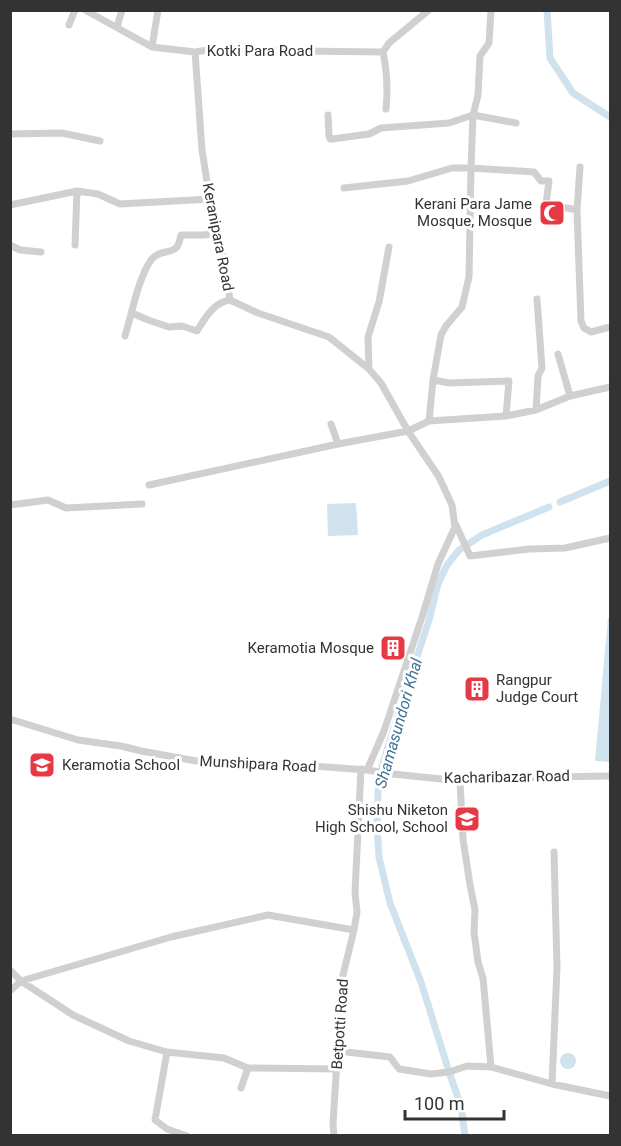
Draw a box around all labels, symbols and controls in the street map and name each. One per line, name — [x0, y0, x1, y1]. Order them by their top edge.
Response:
street label: Kotki Para Road — [207, 42, 313, 60]
street label: Keranipara Road — [199, 181, 237, 293]
place label: Kerani Para Jame Mosque, Mosque — [414, 195, 532, 230]
mosque icon: Kerani Para Jame Mosque, Mosque — [537, 198, 567, 228]
building icon: Keramotia Mosque — [378, 633, 408, 663]
place label: Keramotia Mosque — [248, 639, 374, 657]
water label: Shamasundori Khal — [371, 656, 426, 790]
place label: Rangpur Judge Court — [496, 671, 578, 706]
building icon: Rangpur Judge Court — [462, 674, 492, 704]
school or university icon: Keramotia School — [27, 750, 57, 780]
street label: Munshipara Road — [199, 752, 317, 776]
place label: Keramotia School — [62, 756, 180, 774]
street label: Kacharibazar Road — [444, 767, 570, 787]
place label: Shishu Niketon High School, School — [315, 801, 448, 836]
school or university icon: Shishu Niketon High School, School — [452, 804, 482, 834]
street label: Betpotti Road — [328, 978, 352, 1070]
scale bar — [405, 1083, 504, 1121]
text: 100 m — [414, 1093, 465, 1114]

